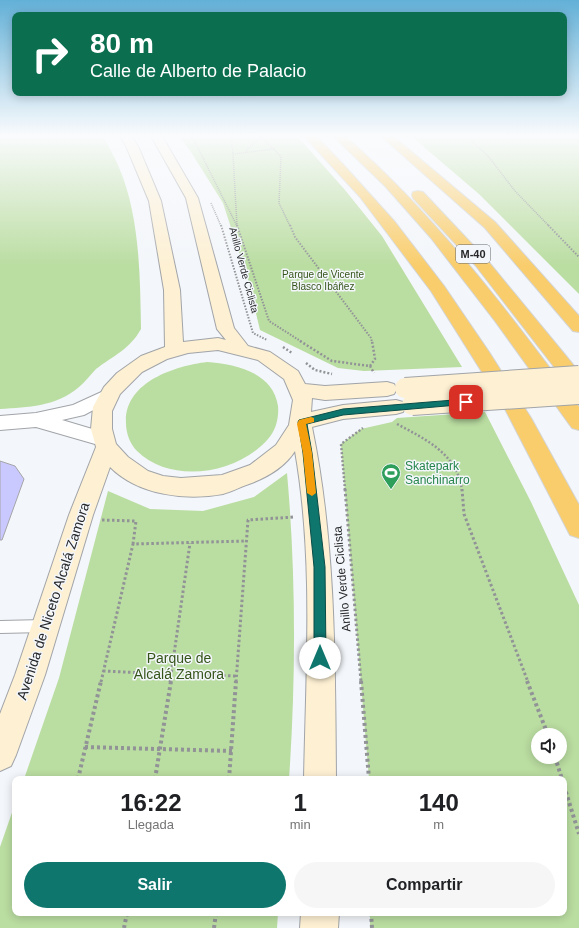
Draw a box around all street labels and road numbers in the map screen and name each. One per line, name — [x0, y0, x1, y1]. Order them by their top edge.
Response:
street label: Anillo Verde Ciclista — [227, 226, 261, 315]
road number: M-40 — [456, 245, 490, 263]
street label: Avenida de Niceto Alcalá Zamora — [13, 500, 93, 702]
street label: Anillo Verde Ciclista — [330, 525, 354, 632]

